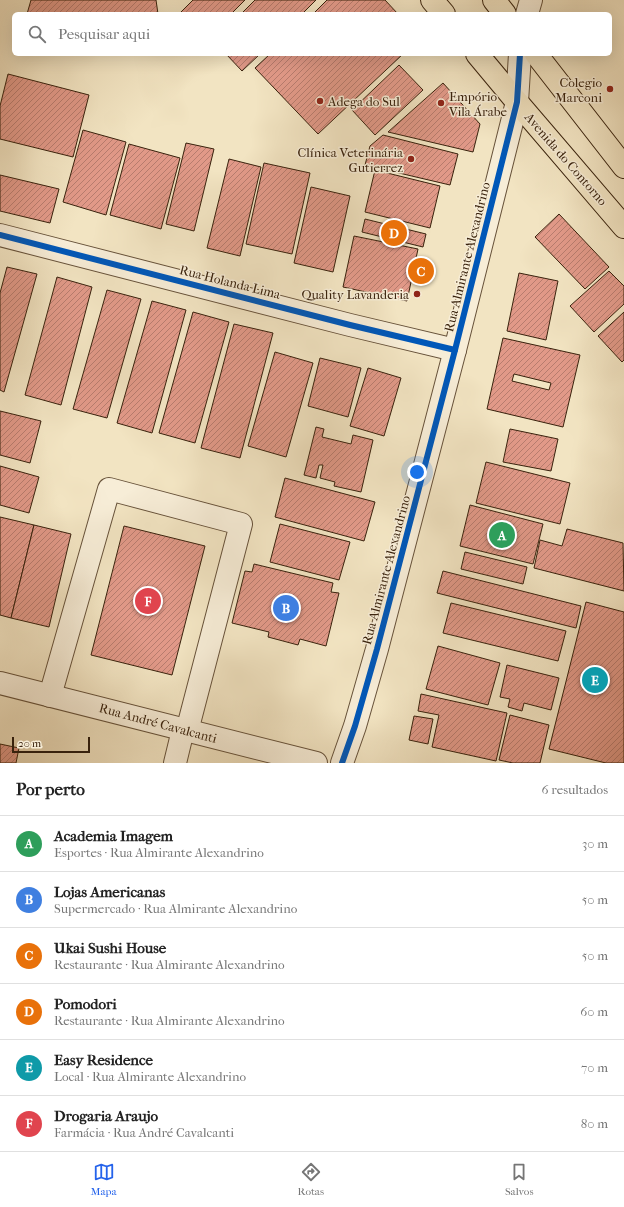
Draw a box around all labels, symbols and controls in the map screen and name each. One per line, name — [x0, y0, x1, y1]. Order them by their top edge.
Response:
search box — [12, 12, 612, 56]
icon: search — [26, 23, 48, 45]
text: Pesquisar aqui — [58, 25, 150, 43]
place label: Colegio Marconi — [555, 75, 602, 105]
marker: Colegio Marconi — [605, 84, 615, 94]
place label: Empório Vila Árabe — [448, 89, 507, 119]
place label: Adega do Sul — [327, 94, 400, 109]
marker: Adega do Sul — [315, 96, 325, 106]
marker: Empório Vila Árabe — [436, 98, 446, 108]
street label: Avenida do Contorno — [521, 109, 611, 209]
place label: Clínica Veterinária Gutierrez — [297, 145, 404, 175]
marker: Clínica Veterinária Gutierrez — [406, 154, 416, 164]
street label: Rua Almirante Alexandrino — [441, 180, 493, 334]
pin: D — [381, 218, 407, 248]
pin: C — [408, 256, 434, 286]
street label: Rua Holanda Lima — [178, 262, 283, 302]
place label: Quality Lavanderia — [301, 287, 410, 302]
marker: Quality Lavanderia — [412, 289, 422, 299]
your location — [407, 462, 427, 482]
street label: Rua Almirante Alexandrino — [359, 493, 413, 646]
pin: A — [489, 520, 515, 550]
pin: F — [135, 586, 161, 616]
pin: B — [273, 593, 299, 623]
pin: E — [582, 665, 608, 695]
street label: Rua André Cavalcanti — [98, 700, 219, 746]
scale bar — [12, 735, 90, 754]
text: 20 m — [18, 737, 41, 750]
text: Por perto — [16, 779, 85, 799]
text: 6 resultados — [541, 782, 608, 797]
text: Academia Imagem — [54, 827, 173, 845]
text: A — [25, 836, 33, 851]
text: 30 m — [582, 836, 608, 851]
text: Esportes · Rua Almirante Alexandrino — [54, 845, 264, 860]
text: Lojas Americanas — [54, 883, 165, 901]
text: B — [25, 892, 33, 907]
text: 50 m — [582, 892, 608, 907]
text: Supermercado · Rua Almirante Alexandrino — [54, 901, 297, 916]
text: Ukai Sushi House — [54, 939, 166, 957]
text: C — [25, 948, 33, 963]
text: 50 m — [582, 948, 608, 963]
text: Restaurante · Rua Almirante Alexandrino — [54, 957, 285, 972]
text: Pomodori — [54, 995, 117, 1013]
text: D — [24, 1004, 34, 1019]
text: 60 m — [580, 1004, 608, 1019]
text: Restaurante · Rua Almirante Alexandrino — [54, 1013, 285, 1028]
text: Easy Residence — [54, 1051, 153, 1069]
text: E — [25, 1060, 33, 1075]
text: 70 m — [581, 1060, 608, 1075]
text: Local · Rua Almirante Alexandrino — [54, 1069, 246, 1084]
text: Drogaria Araujo — [54, 1107, 158, 1125]
text: F — [26, 1116, 32, 1131]
text: 80 m — [581, 1116, 608, 1131]
text: Farmácia · Rua André Cavalcanti — [54, 1125, 234, 1140]
tab: Mapa — [90, 1161, 117, 1198]
tab: Rotas — [298, 1161, 324, 1198]
tab: Salvos — [505, 1161, 534, 1198]

